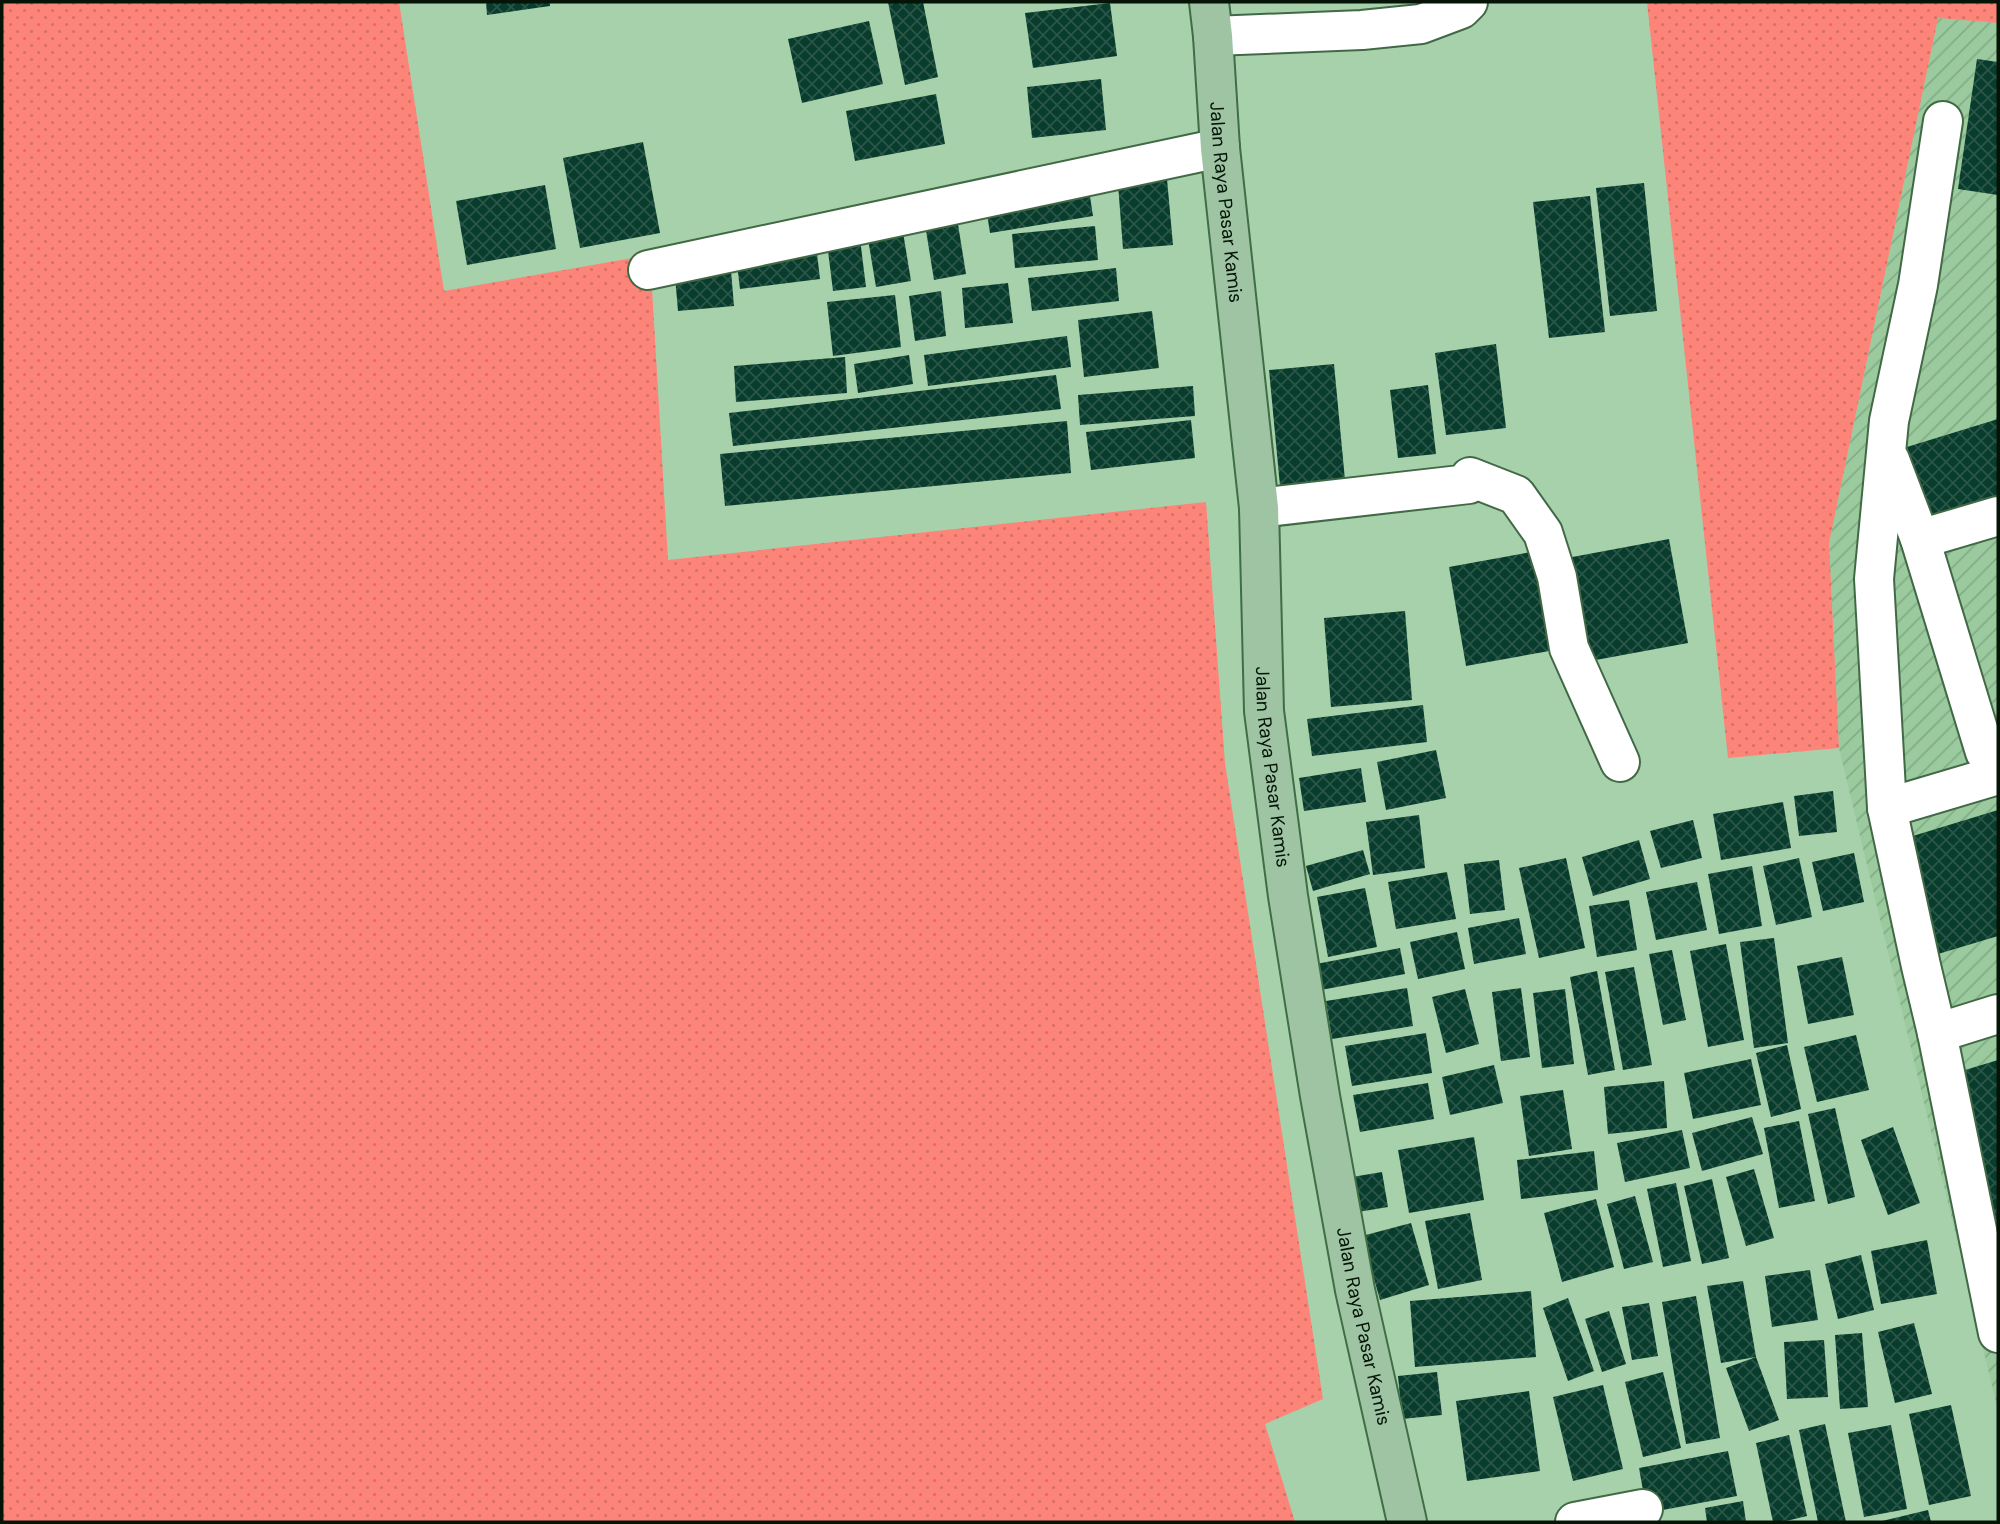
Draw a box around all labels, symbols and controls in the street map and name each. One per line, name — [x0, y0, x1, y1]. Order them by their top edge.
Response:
street label: Jalan Raya Pasar Kamis — [1204, 101, 1249, 304]
street label: Jalan Raya Pasar Kamis — [1250, 666, 1296, 869]
street label: Jalan Raya Pasar Kamis — [1331, 1225, 1397, 1428]

